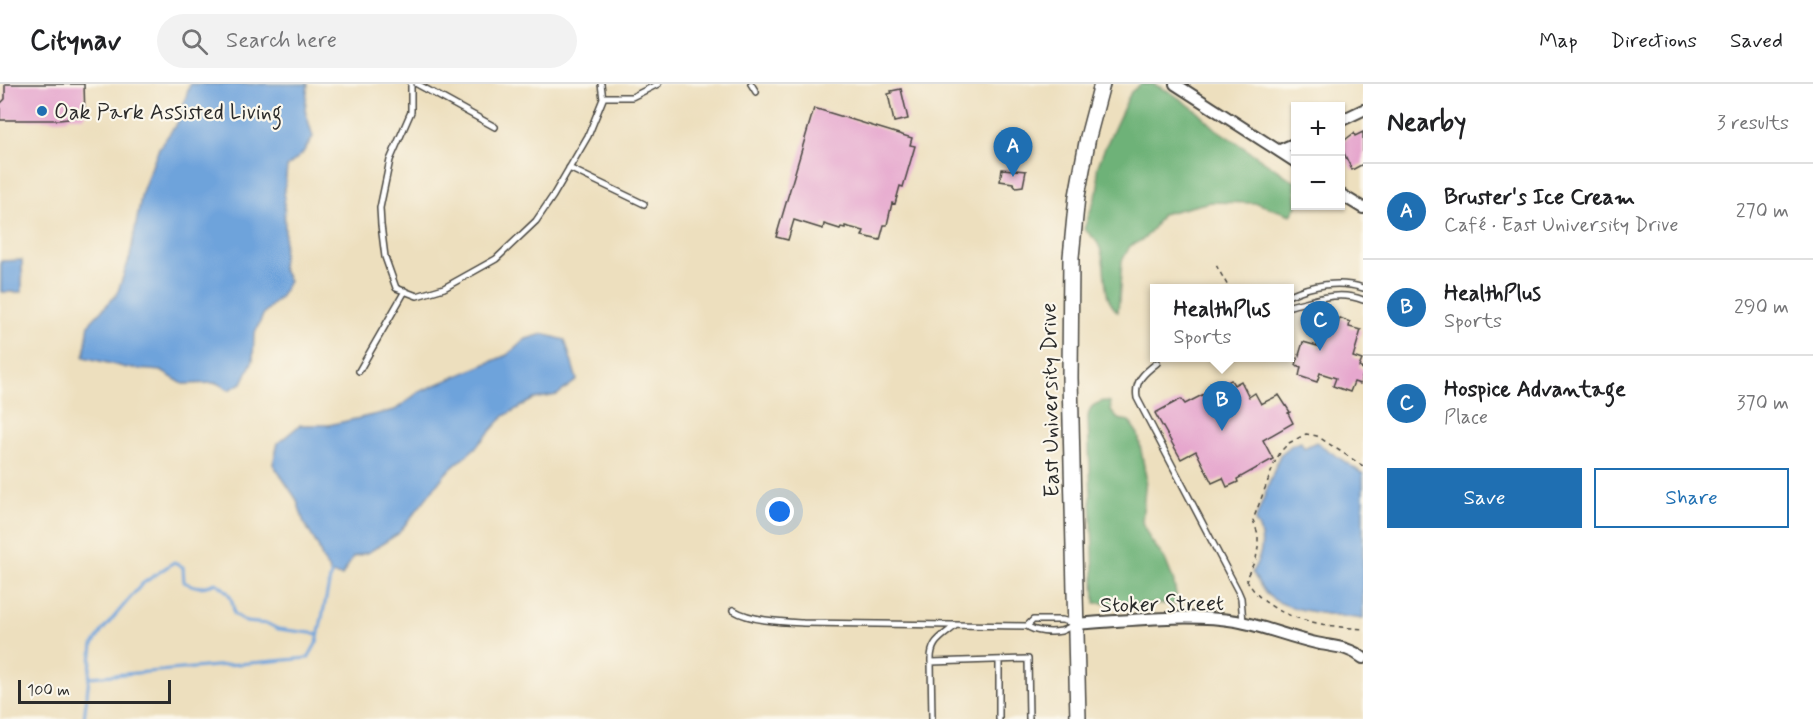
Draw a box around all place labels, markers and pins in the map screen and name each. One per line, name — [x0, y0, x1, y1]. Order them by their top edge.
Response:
place label: Oak Park Assisted Living — [54, 99, 282, 130]
marker: Oak Park Assisted Living — [35, 104, 49, 118]
pin: A — [994, 128, 1032, 177]
pin: C — [1300, 302, 1340, 351]
pin: B — [1202, 382, 1242, 431]

